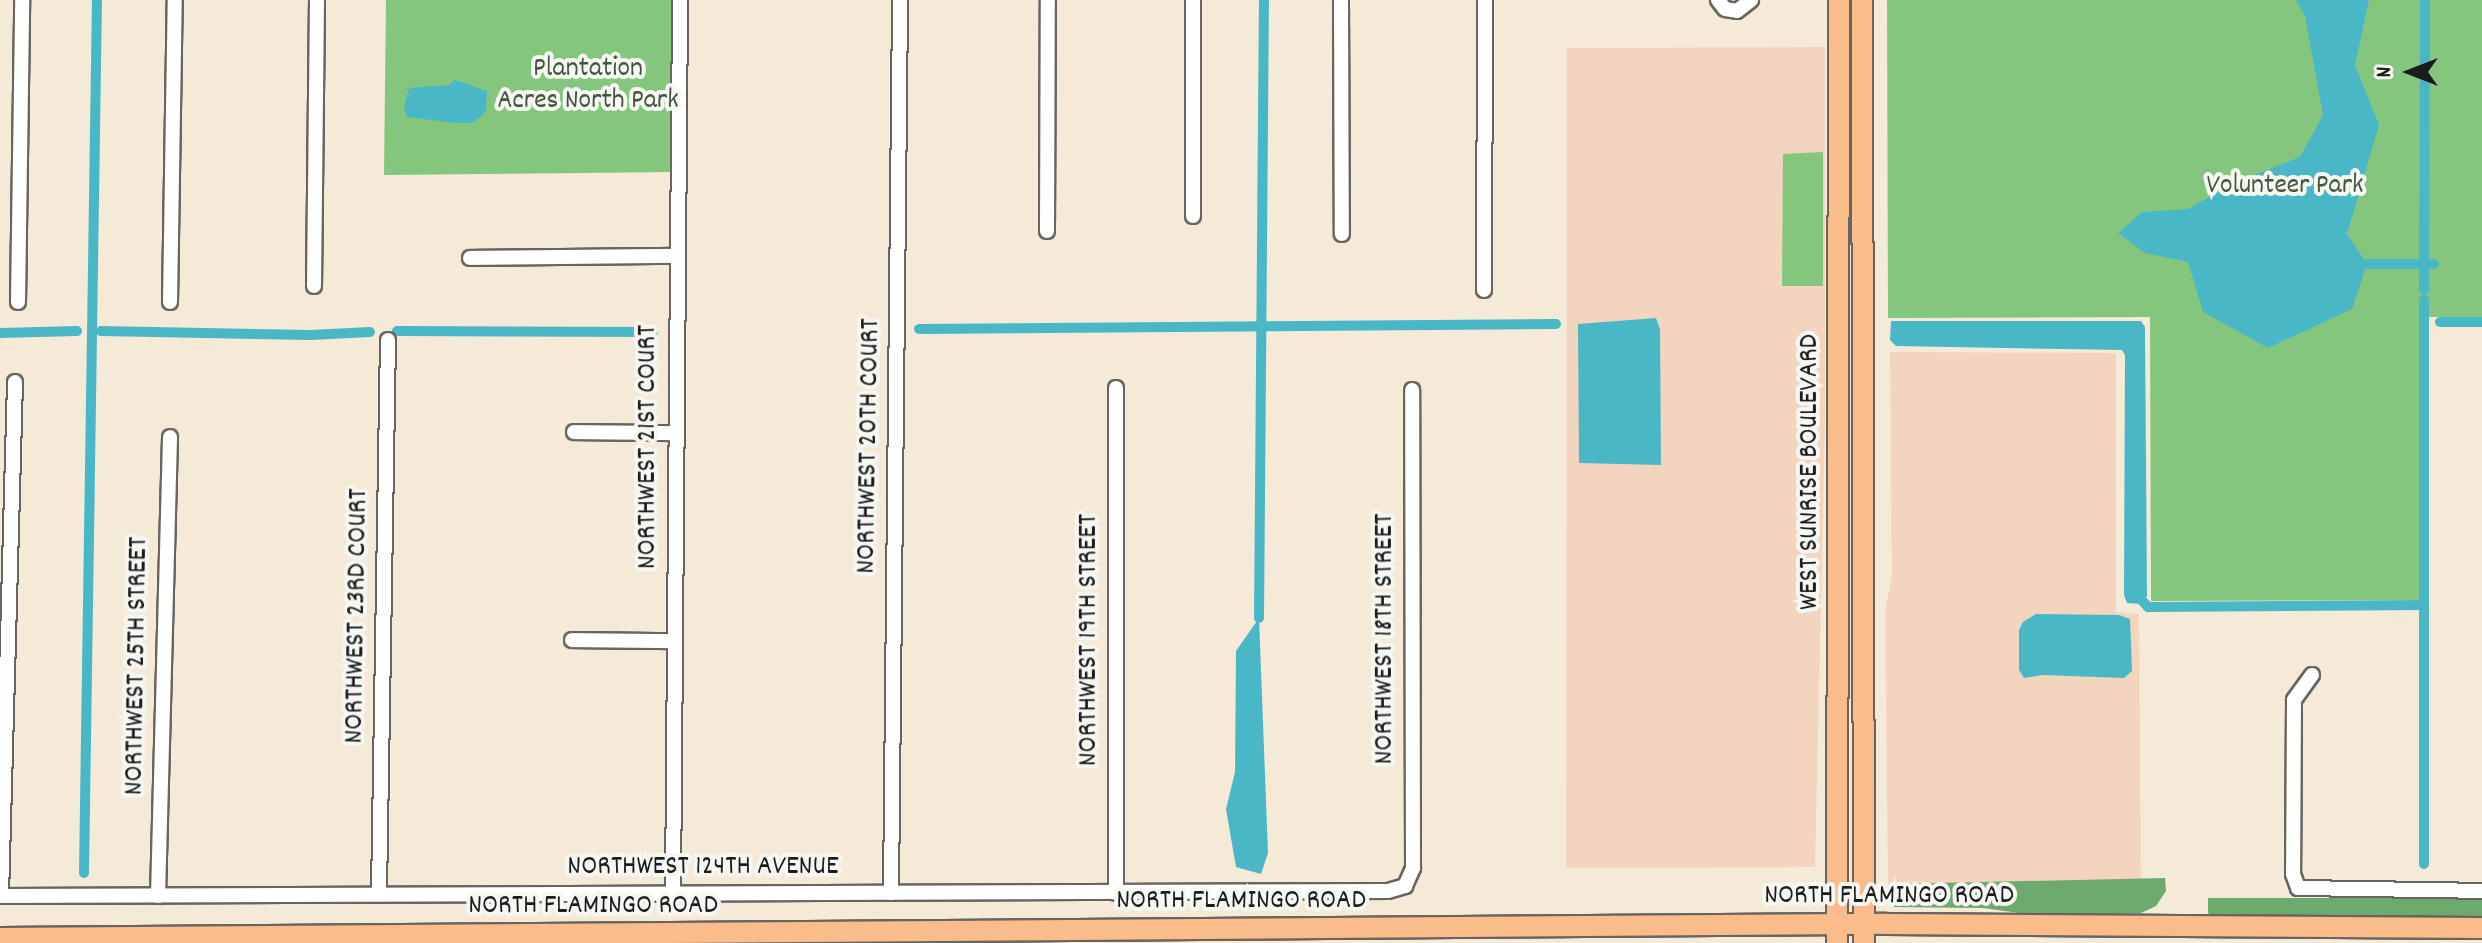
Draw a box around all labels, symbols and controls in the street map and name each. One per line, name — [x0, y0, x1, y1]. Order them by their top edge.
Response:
north arrow — [2370, 32, 2450, 112]
park label: Plantation Acres North Park — [497, 53, 679, 119]
text: N — [2370, 67, 2401, 77]
park label: Volunteer Park — [2206, 170, 2364, 204]
street label: NORTHWEST 20TH COURT — [851, 318, 889, 574]
street label: NORTHWEST 21ST COURT — [632, 325, 666, 569]
street label: WEST SUNRISE BOULEVARD — [1794, 334, 1828, 610]
street label: NORTHWEST 23RD COURT — [339, 488, 377, 744]
street label: NORTHWEST 19TH STREET — [1073, 514, 1107, 766]
street label: NORTHWEST 18TH STREET — [1369, 514, 1403, 764]
street label: NORTHWEST 25TH STREET — [119, 536, 157, 796]
street label: NORTHWEST 124TH AVENUE — [567, 851, 839, 885]
street label: NORTH FLAMINGO ROAD — [1764, 880, 2014, 914]
street label: NORTH FLAMINGO ROAD — [1116, 885, 1366, 919]
street label: NORTH FLAMINGO ROAD — [468, 890, 718, 924]

